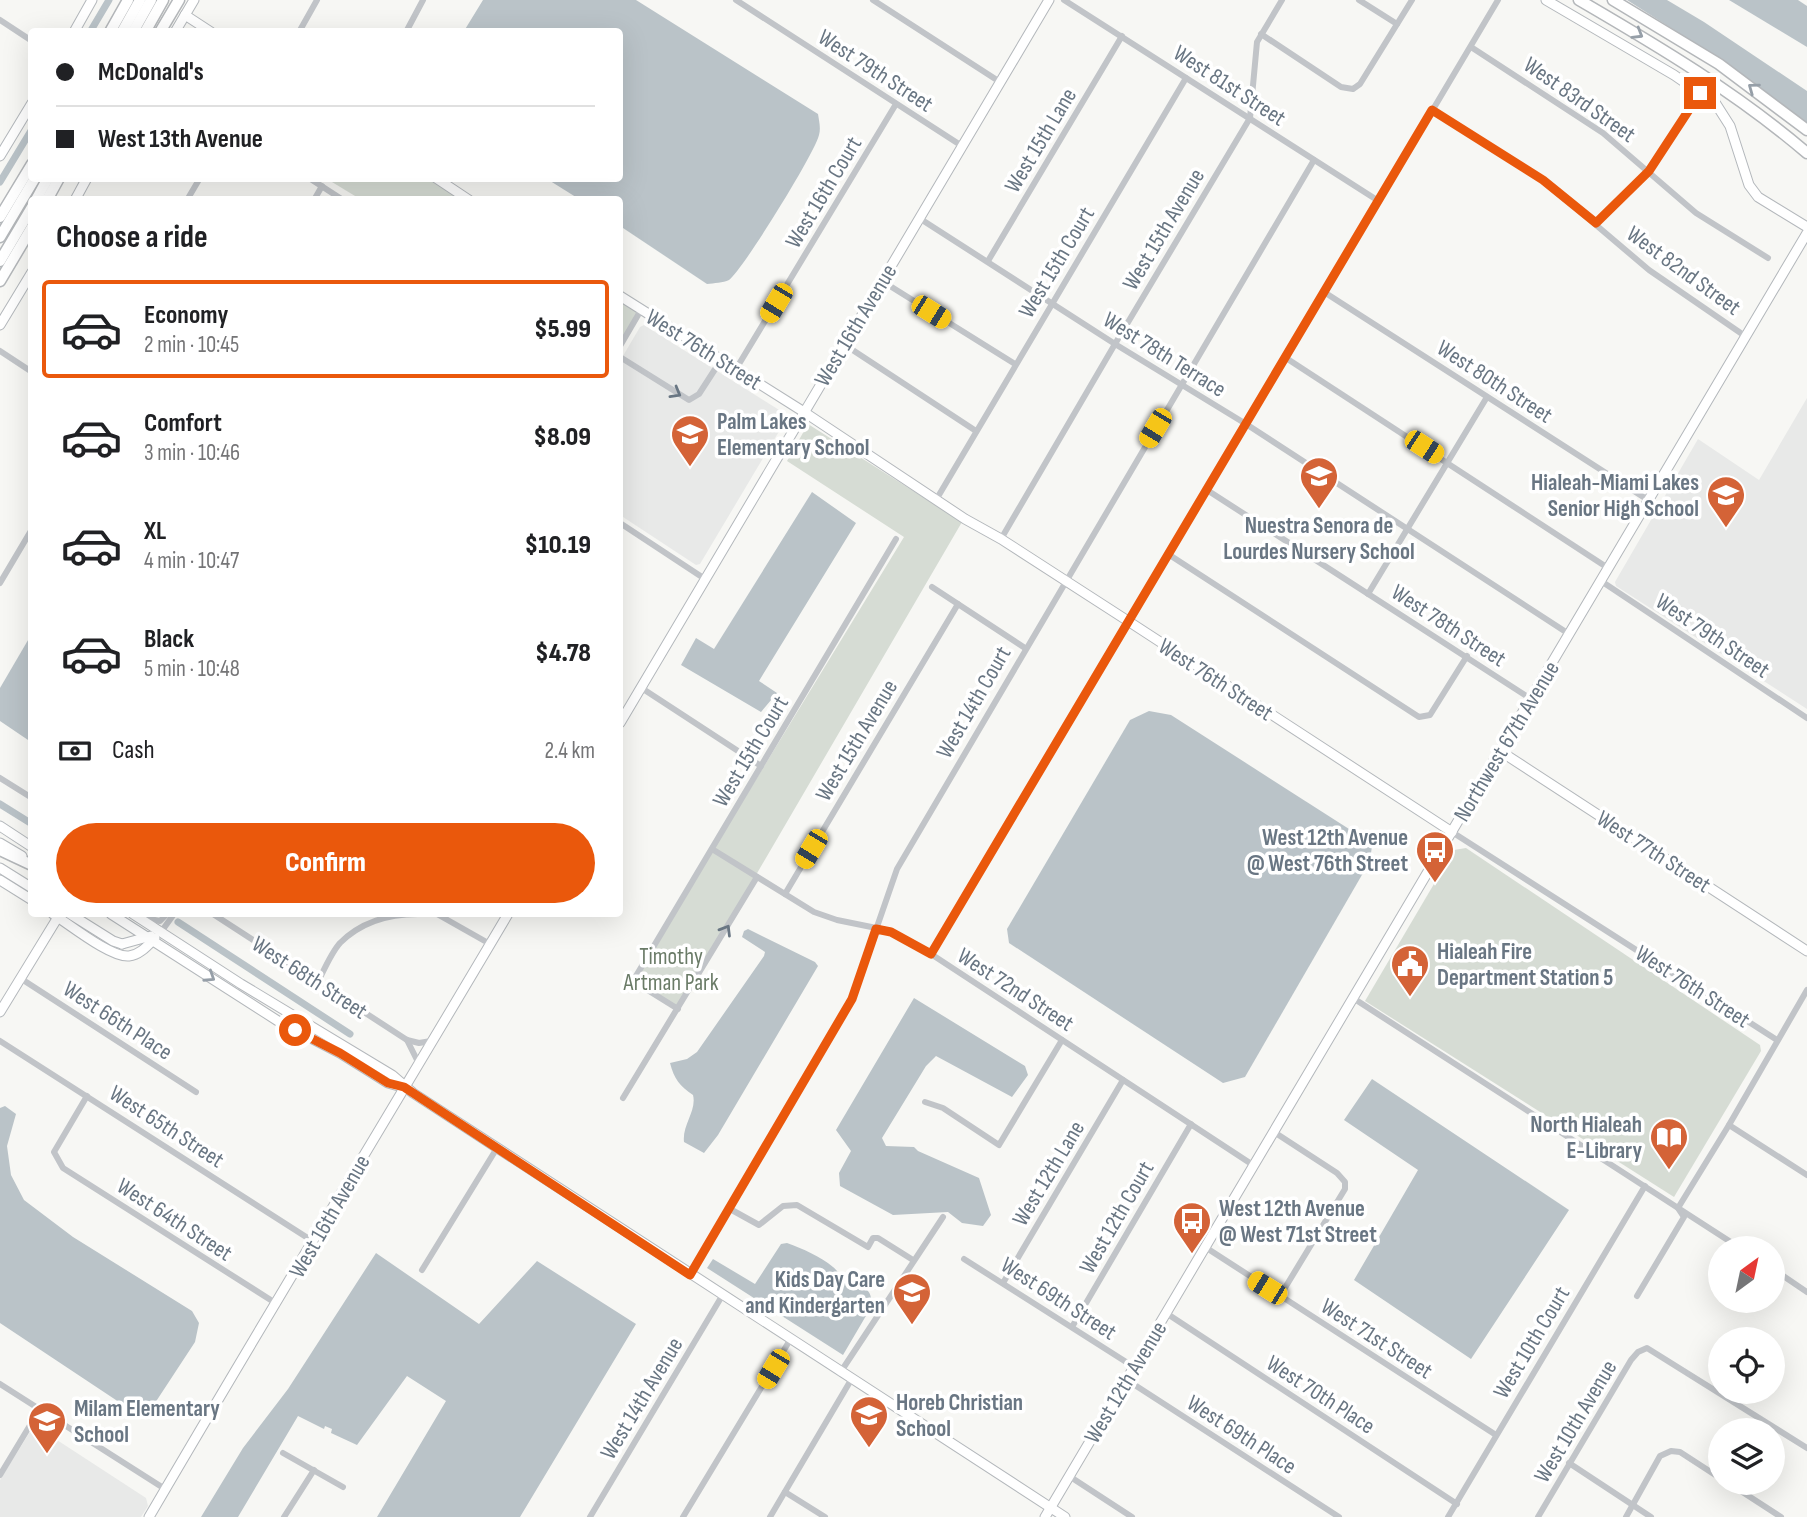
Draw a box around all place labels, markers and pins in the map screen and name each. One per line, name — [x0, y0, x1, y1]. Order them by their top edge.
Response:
place label: Palm Lakes Elementary School — [717, 408, 869, 462]
school or university icon: Palm Lakes Elementary School — [669, 413, 711, 468]
school or university icon: Nuestra Senora de Lourdes Nursery School — [1298, 455, 1340, 510]
place label: Hialeah-Miami Lakes Senior High School — [1531, 469, 1699, 523]
school or university icon: Hialeah-Miami Lakes Senior High School — [1705, 474, 1747, 529]
place label: Nuestra Senora de Lourdes Nursery School — [1223, 512, 1415, 566]
place label: West 12th Avenue @ West 76th Street — [1247, 824, 1408, 878]
bus stop icon: West 12th Avenue @ West 76th Street — [1414, 829, 1456, 884]
place label: Hialeah Fire Department Station 5 — [1437, 938, 1613, 992]
public building icon: Hialeah Fire Department Station 5 — [1389, 943, 1431, 998]
place label: North Hialeah E-Library — [1530, 1111, 1642, 1165]
library icon: North Hialeah E-Library — [1648, 1116, 1690, 1171]
place label: West 12th Avenue @ West 71st Street — [1219, 1195, 1377, 1249]
bus stop icon: West 12th Avenue @ West 71st Street — [1171, 1200, 1213, 1255]
place label: Kids Day Care and Kindergarten — [745, 1266, 885, 1320]
school or university icon: Kids Day Care and Kindergarten — [891, 1271, 933, 1326]
place label: Horeb Christian School — [896, 1389, 1023, 1443]
school or university icon: Horeb Christian School — [848, 1394, 890, 1449]
place label: Milam Elementary School — [74, 1395, 220, 1449]
school or university icon: Milam Elementary School — [26, 1400, 68, 1455]

